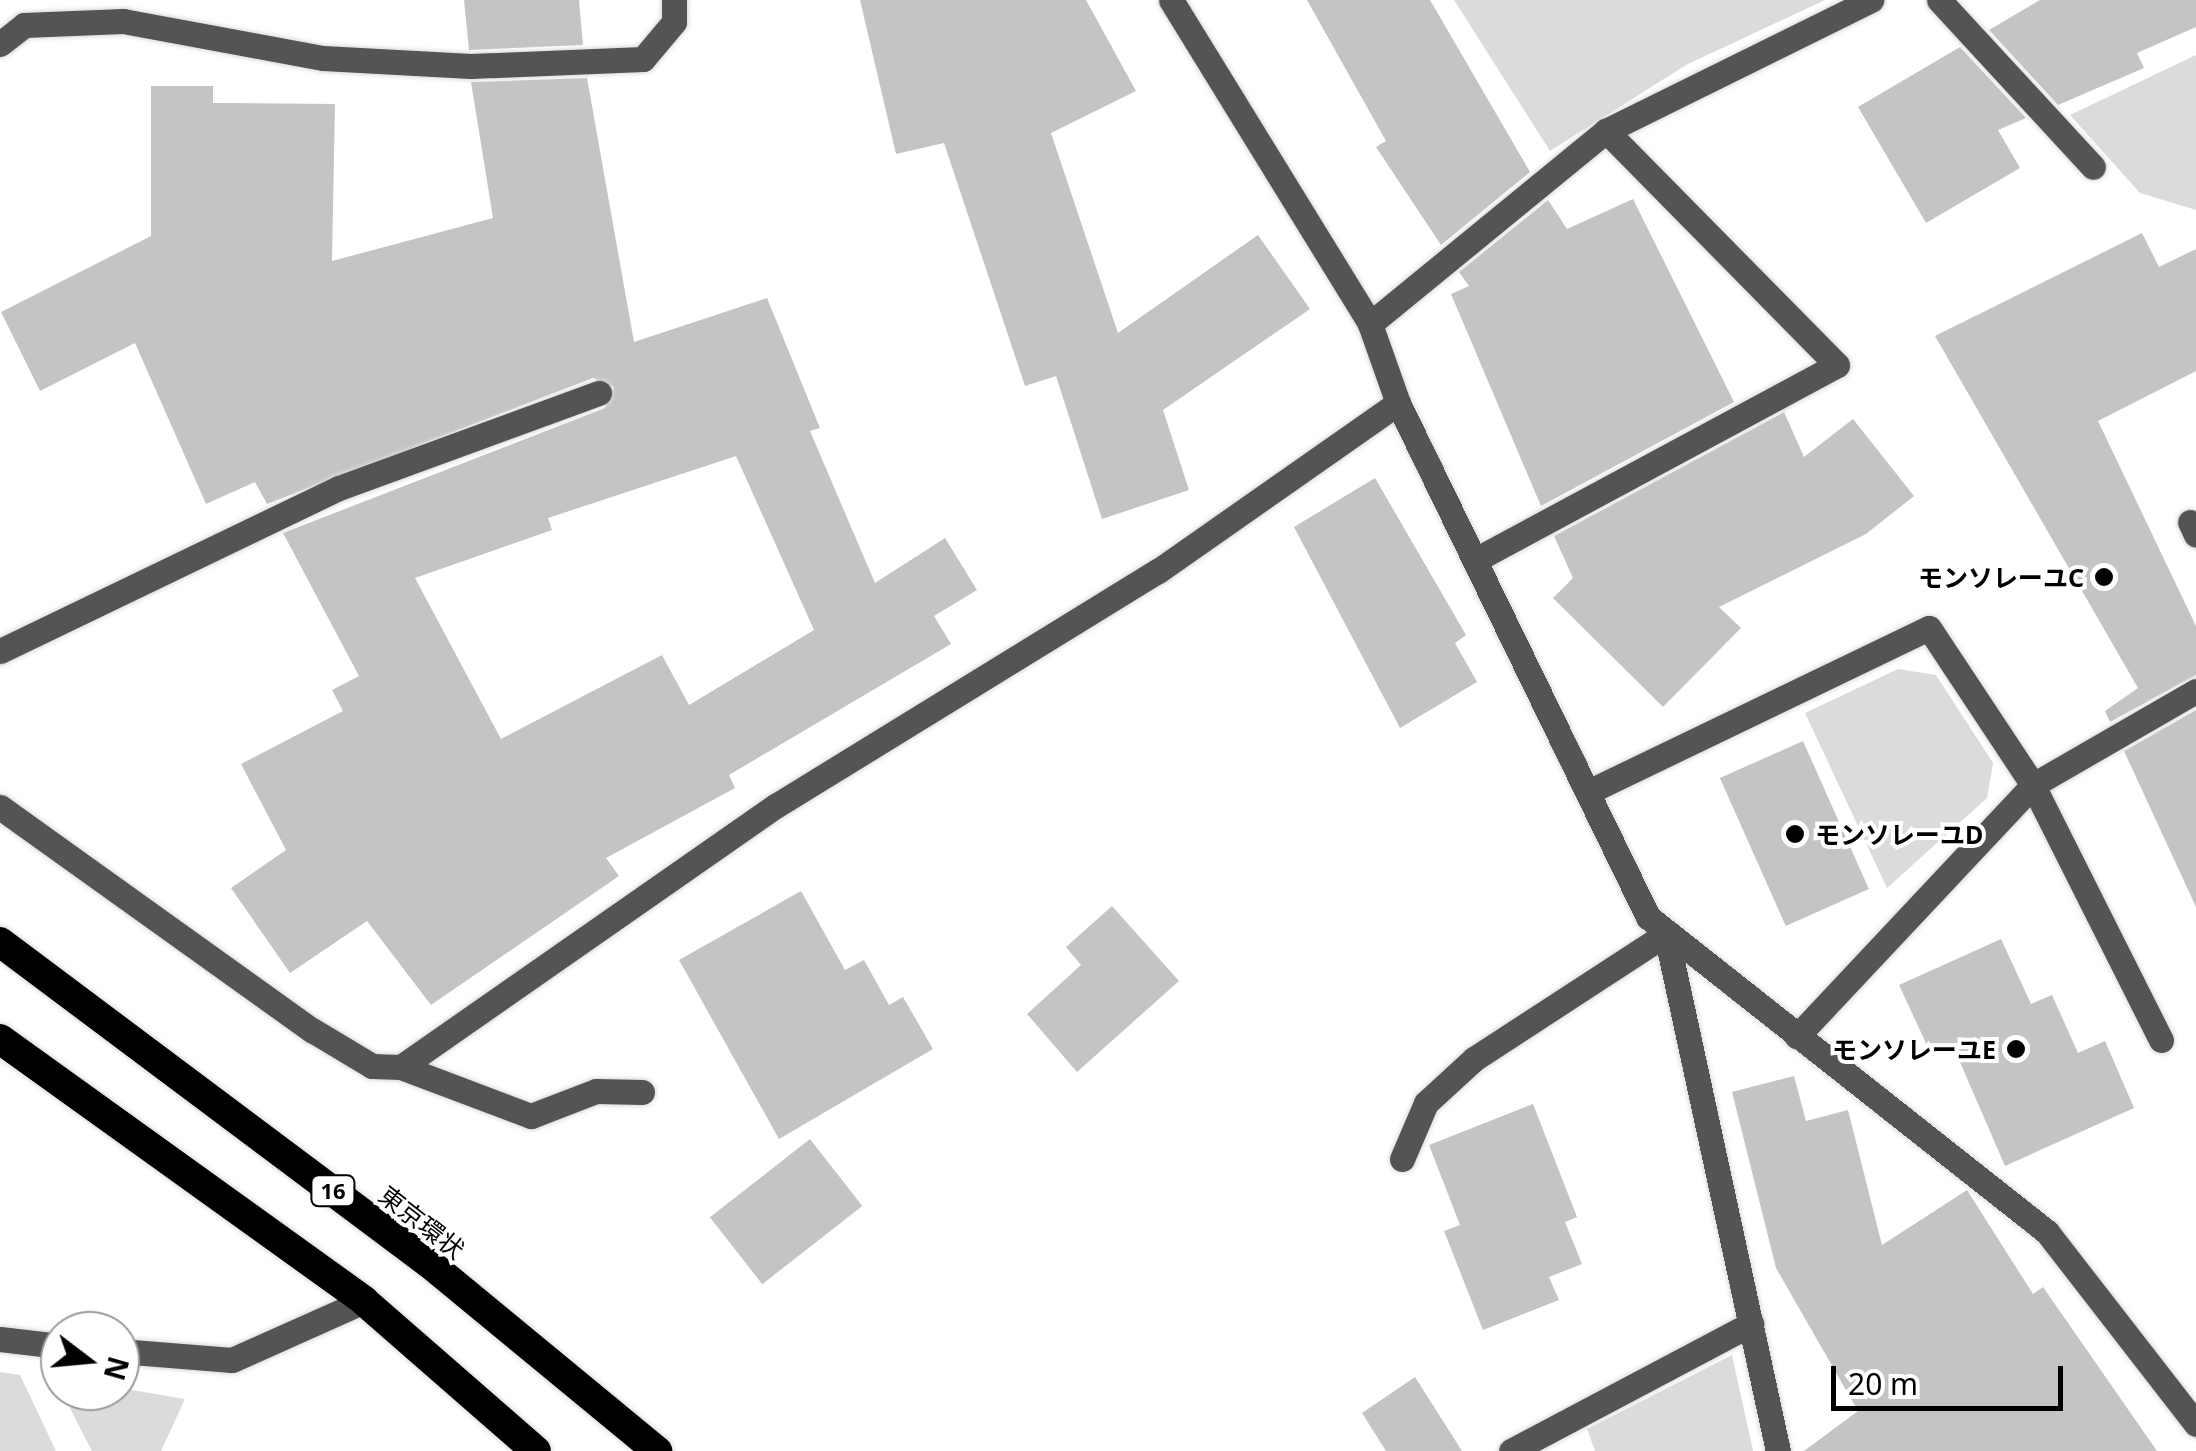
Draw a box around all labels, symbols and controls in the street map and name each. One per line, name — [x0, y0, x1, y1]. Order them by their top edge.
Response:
place label: モンソレーユC — [1918, 562, 2084, 592]
marker: モンソレーユC — [2093, 566, 2115, 588]
place label: モンソレーユD — [1815, 819, 1983, 849]
marker: モンソレーユD — [1784, 823, 1806, 845]
place label: モンソレーユE — [1832, 1034, 1996, 1064]
marker: モンソレーユE — [2005, 1038, 2027, 1060]
road number: 16 — [308, 1174, 358, 1208]
street label: 東京環状 — [373, 1179, 471, 1265]
north arrow — [40, 1311, 140, 1411]
scale bar — [1836, 1346, 2068, 1408]
text: N — [96, 1353, 138, 1385]
text: 20 m — [1848, 1363, 1918, 1404]

